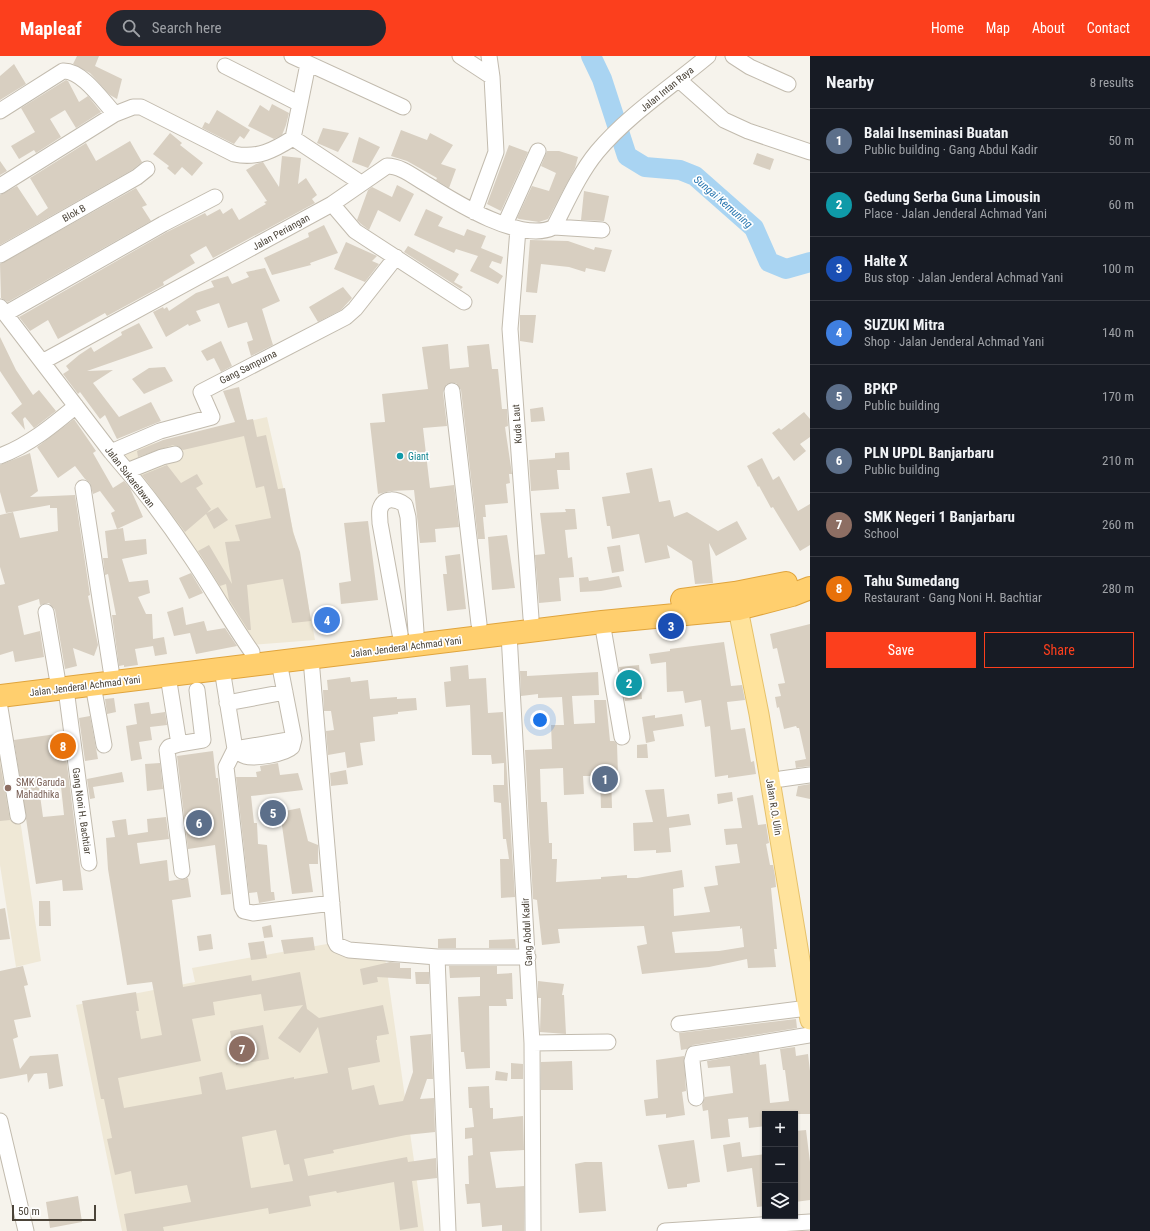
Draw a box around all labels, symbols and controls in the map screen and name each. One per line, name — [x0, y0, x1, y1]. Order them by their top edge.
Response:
search box — [106, 10, 386, 46]
text: Mapleaf — [20, 17, 82, 40]
icon: search — [120, 17, 142, 39]
text: Search here — [152, 19, 222, 37]
text: Home — [931, 20, 964, 36]
text: Map — [986, 20, 1010, 36]
text: About — [1032, 20, 1065, 36]
text: Contact — [1087, 20, 1130, 36]
street label: Jalan Intan Raya — [638, 64, 696, 114]
text: Nearby — [826, 72, 874, 92]
text: 8 results — [1090, 75, 1134, 90]
text: Balai Inseminasi Buatan — [864, 124, 1008, 142]
text: 1 — [836, 133, 842, 148]
text: 50 m — [1108, 133, 1134, 148]
text: Public building · Gang Abdul Kadir — [864, 142, 1038, 157]
water label: Sungai Kemuning — [691, 173, 755, 231]
text: Gedung Serba Guna Limousin — [864, 188, 1040, 206]
text: 2 — [836, 197, 842, 212]
text: 60 m — [1108, 197, 1134, 212]
street label: Blok B — [60, 202, 88, 224]
text: Place · Jalan Jenderal Achmad Yani — [864, 206, 1047, 221]
street label: Jalan Periangan — [251, 212, 312, 252]
text: Halte X — [864, 252, 908, 270]
text: 3 — [836, 261, 842, 276]
text: 100 m — [1102, 261, 1134, 276]
text: Bus stop · Jalan Jenderal Achmad Yani — [864, 270, 1063, 285]
text: SUZUKI Mitra — [864, 316, 945, 334]
text: 4 — [836, 325, 842, 340]
text: 140 m — [1102, 325, 1134, 340]
text: Shop · Jalan Jenderal Achmad Yani — [864, 334, 1044, 349]
street label: Gang Sampurna — [218, 348, 279, 386]
text: BPKP — [864, 380, 898, 398]
text: 5 — [836, 389, 842, 404]
text: 170 m — [1102, 389, 1134, 404]
text: Public building — [864, 398, 940, 413]
street label: Kuda Laut — [510, 404, 524, 444]
street label: Jalan Sukarelawan — [103, 444, 157, 510]
text: PLN UPDL Banjarbaru — [864, 444, 994, 462]
marker: Giant — [395, 451, 405, 461]
place label: Giant — [408, 451, 429, 462]
text: 6 — [836, 453, 842, 468]
text: 210 m — [1102, 453, 1134, 468]
text: Public building — [864, 462, 940, 477]
text: SMK Negeri 1 Banjarbaru — [864, 508, 1015, 526]
text: 7 — [836, 517, 842, 532]
text: 260 m — [1102, 517, 1134, 532]
text: School — [864, 526, 899, 541]
text: Tahu Sumedang — [864, 572, 959, 590]
text: 8 — [836, 581, 842, 596]
text: 280 m — [1102, 581, 1134, 596]
text: Restaurant · Gang Noni H. Bachtiar — [864, 590, 1042, 605]
pin: 4 — [314, 605, 340, 635]
pin: 3 — [658, 611, 684, 641]
button: Save — [826, 632, 976, 668]
button: Share — [984, 632, 1134, 668]
street label: Jalan Jenderal Achmad Yani — [350, 635, 462, 659]
pin: 2 — [616, 668, 642, 698]
street label: Jalan Jenderal Achmad Yani — [29, 674, 141, 698]
your location — [530, 710, 550, 730]
pin: 8 — [50, 731, 76, 761]
pin: 1 — [592, 764, 618, 794]
street label: Gang Noni H. Bachtiar — [70, 767, 94, 855]
place label: SMK Garuda Mahadhika — [16, 777, 65, 800]
street label: Jalan R.O. Ulin — [764, 778, 784, 836]
marker: SMK Garuda Mahadhika — [3, 783, 13, 793]
pin: 5 — [260, 798, 286, 828]
pin: 6 — [186, 808, 212, 838]
street label: Gang Abdul Kadir — [520, 898, 534, 966]
pin: 7 — [229, 1034, 255, 1064]
map controls — [762, 1111, 798, 1219]
button: + — [762, 1111, 798, 1147]
button: − — [762, 1147, 798, 1183]
button: layers — [762, 1183, 798, 1219]
scale bar — [12, 1203, 96, 1222]
text: 50 m — [18, 1205, 40, 1218]

